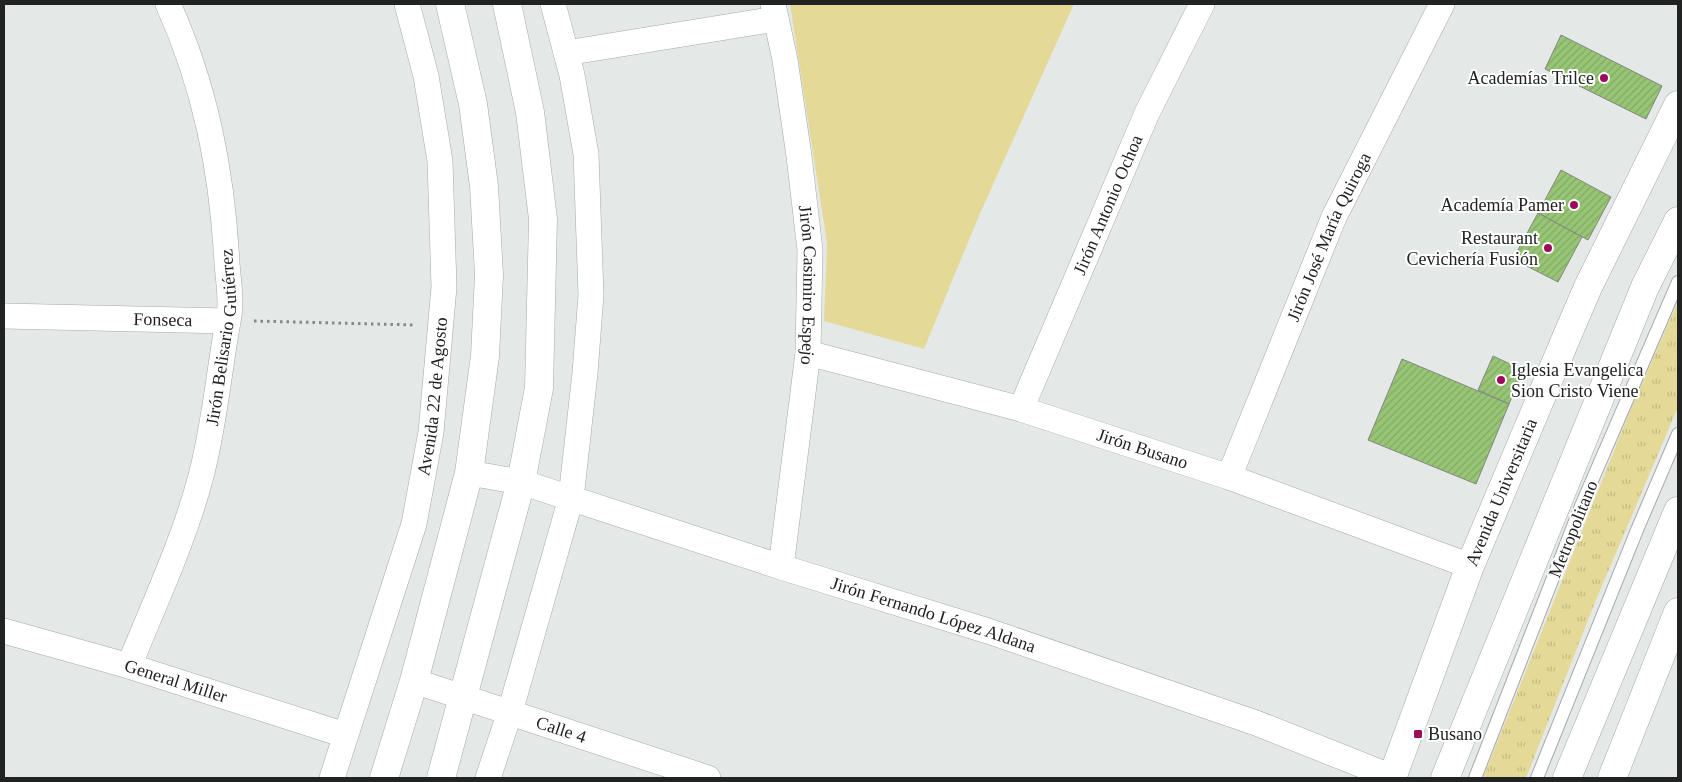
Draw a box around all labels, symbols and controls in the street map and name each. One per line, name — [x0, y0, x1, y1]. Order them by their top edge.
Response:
place label: Academías Trilce — [1468, 68, 1594, 88]
marker: Academías Trilce — [1598, 72, 1610, 84]
street label: Jirón Antonio Ochoa — [1069, 132, 1147, 278]
street label: Jirón José María Quiroga — [1283, 149, 1375, 324]
place label: Academía Pamer — [1441, 195, 1564, 215]
marker: Academía Pamer — [1568, 199, 1580, 211]
street label: Jirón Casimiro Espejo — [795, 204, 820, 366]
place label: Restaurant Cevichería Fusión — [1407, 228, 1538, 269]
marker: Restaurant Cevichería Fusión — [1542, 242, 1554, 254]
street label: Jirón Belisario Gutiérrez — [202, 248, 240, 427]
street label: Fonseca — [133, 309, 193, 330]
street label: Avenida 22 de Agosto — [413, 316, 451, 477]
place label: Iglesia Evangelica Sion Cristo Viene — [1511, 360, 1643, 401]
marker: Iglesia Evangelica Sion Cristo Viene — [1495, 374, 1507, 386]
street label: Avenida Universitaria — [1461, 415, 1541, 569]
street label: Jirón Busano — [1094, 425, 1190, 473]
street label: Metropolitano — [1544, 478, 1602, 580]
street label: Jirón Fernando López Aldana — [829, 573, 1038, 657]
street label: General Miller — [122, 655, 230, 707]
street label: Calle 4 — [534, 712, 589, 747]
place label: Busano — [1428, 724, 1482, 744]
marker: Busano — [1412, 728, 1424, 740]

